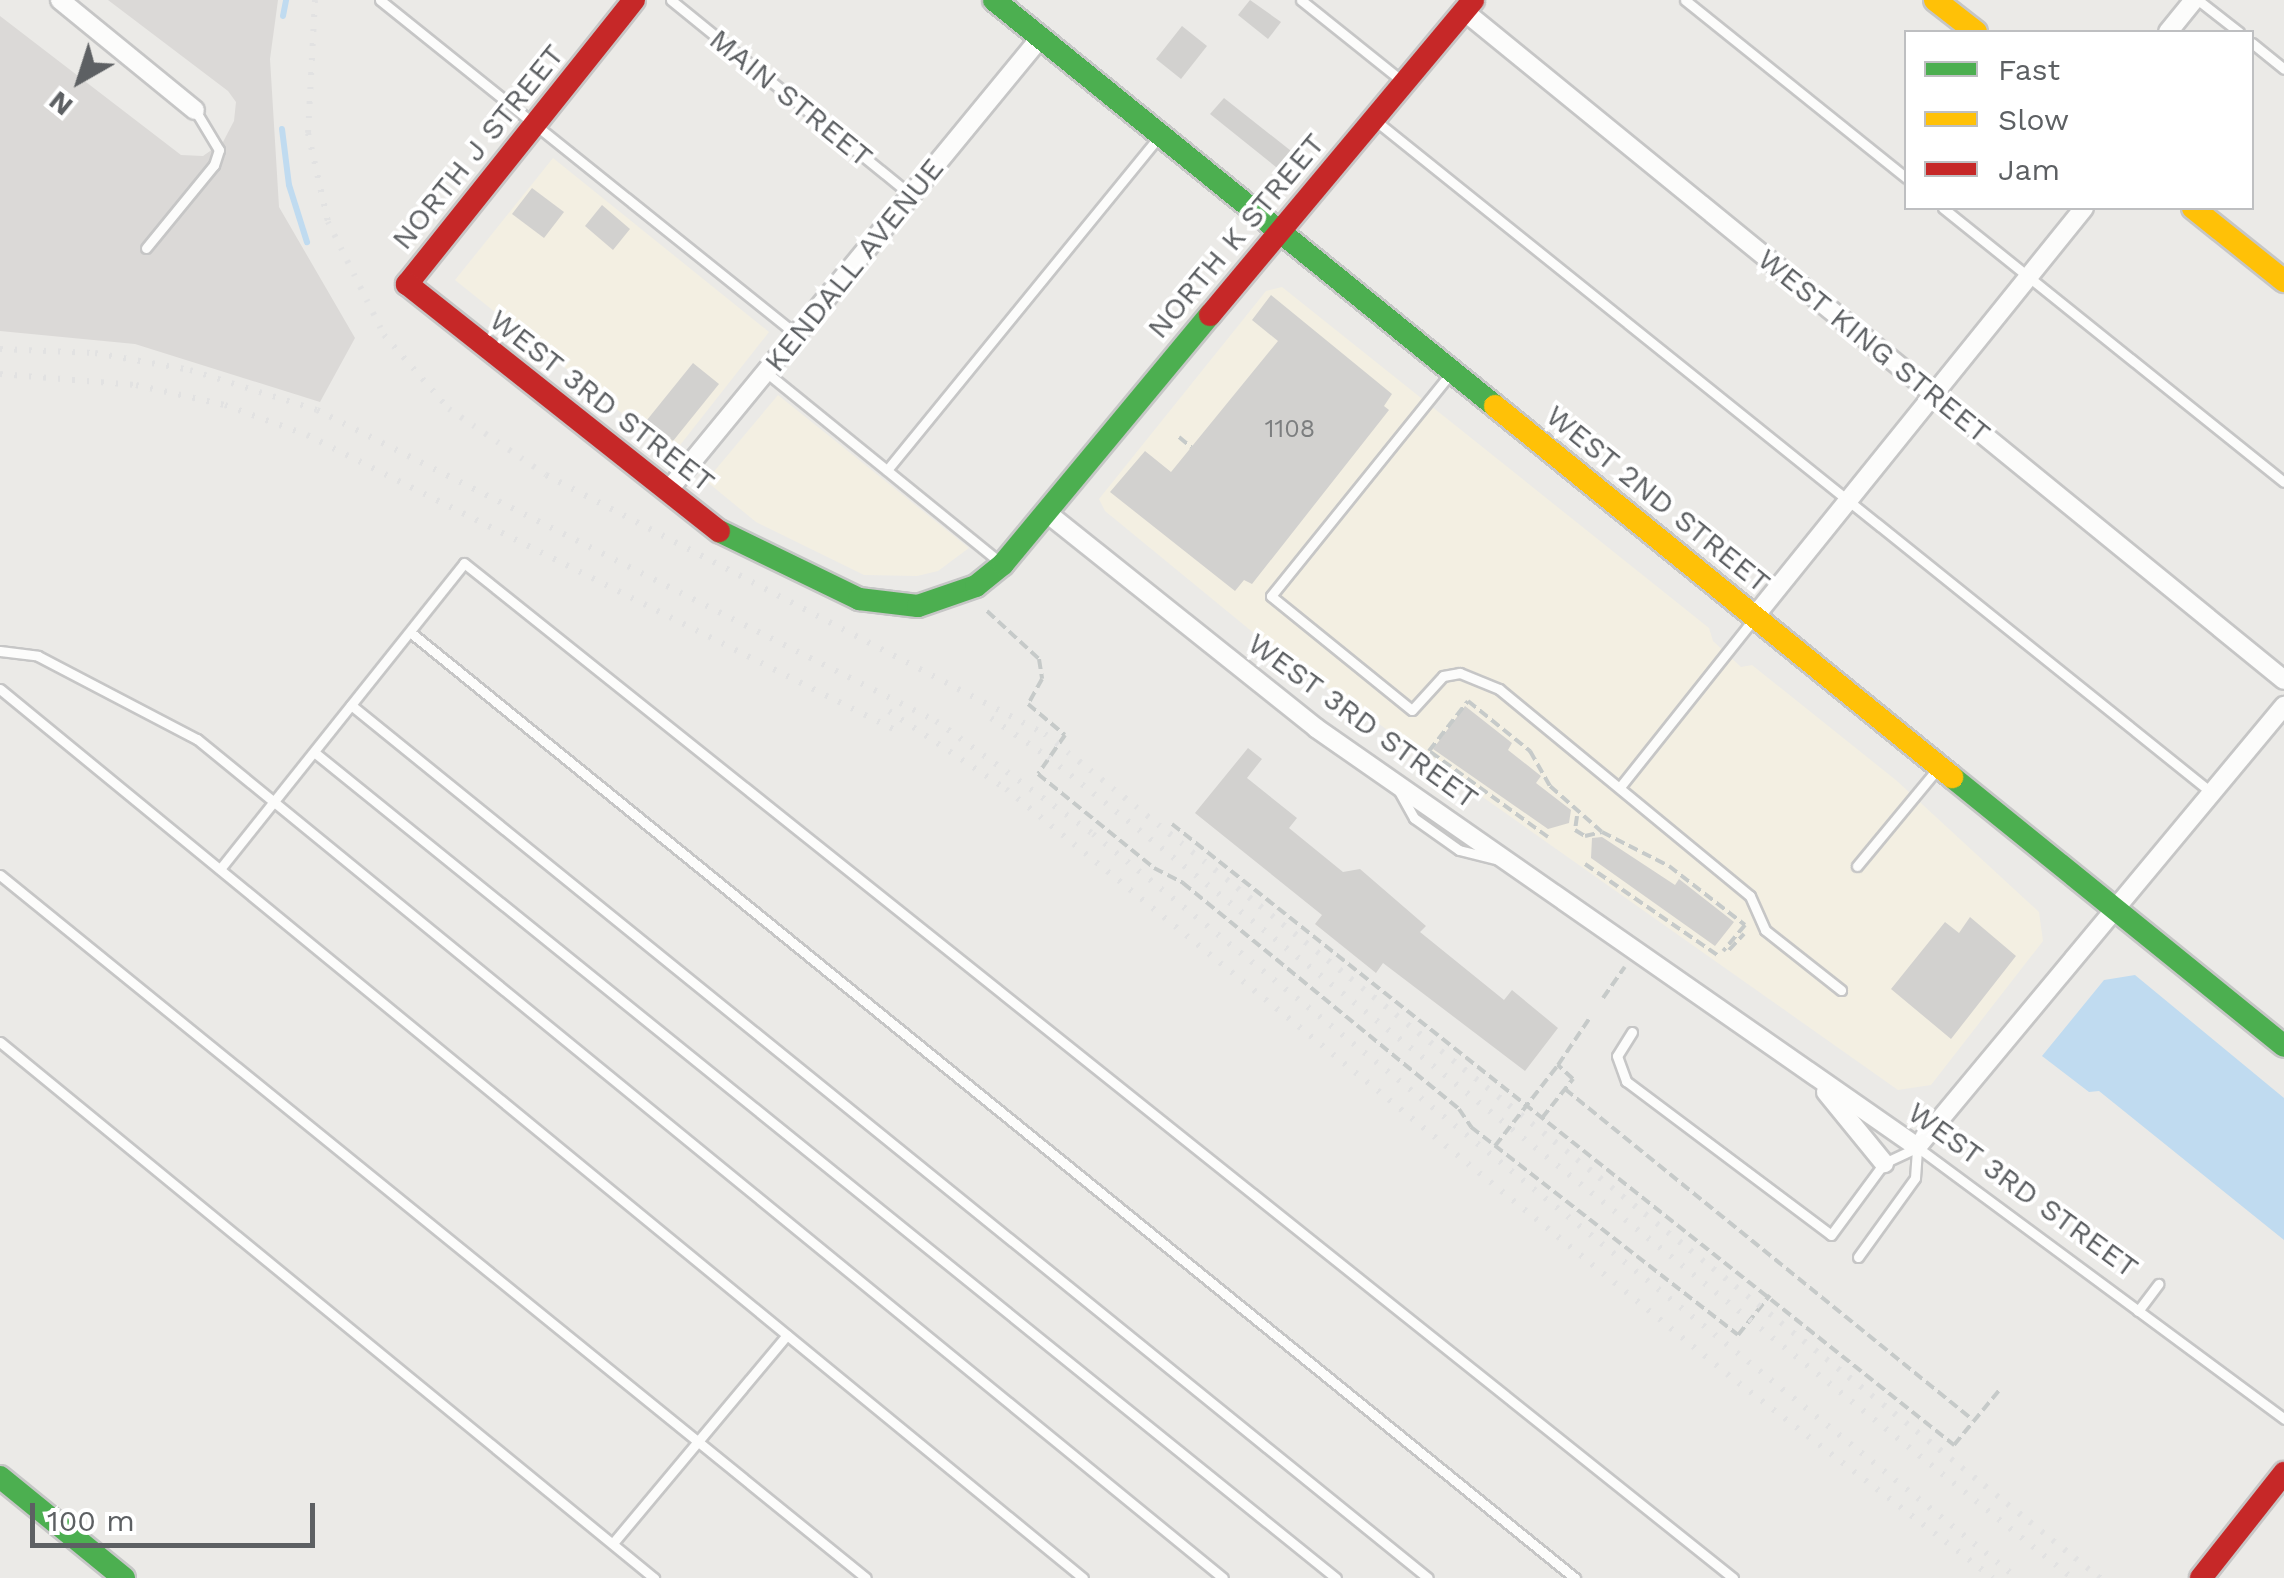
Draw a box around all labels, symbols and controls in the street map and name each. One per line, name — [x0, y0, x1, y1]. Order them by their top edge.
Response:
street label: MAIN STREET — [702, 21, 880, 175]
north arrow — [30, 30, 130, 130]
legend — [1904, 30, 2254, 210]
street label: NORTH J STREET — [384, 37, 572, 257]
text: Fast — [1998, 52, 2060, 87]
text: N — [42, 84, 79, 123]
text: Slow — [1998, 102, 2069, 137]
street label: NORTH K STREET — [1140, 126, 1332, 346]
street label: KENDALL AVENUE — [756, 150, 952, 380]
text: Jam — [1998, 152, 2060, 187]
street label: WEST KING STREET — [1750, 241, 1998, 451]
street label: WEST 3RD STREET — [482, 302, 722, 500]
street label: WEST 2ND STREET — [1538, 397, 1778, 601]
house number: 1108 — [1265, 414, 1315, 444]
street label: WEST 3RD STREET — [1240, 625, 1486, 817]
street label: WEST 3RD STREET — [1900, 1094, 2146, 1286]
scale bar — [35, 1483, 320, 1545]
text: 100 m — [47, 1503, 135, 1538]

